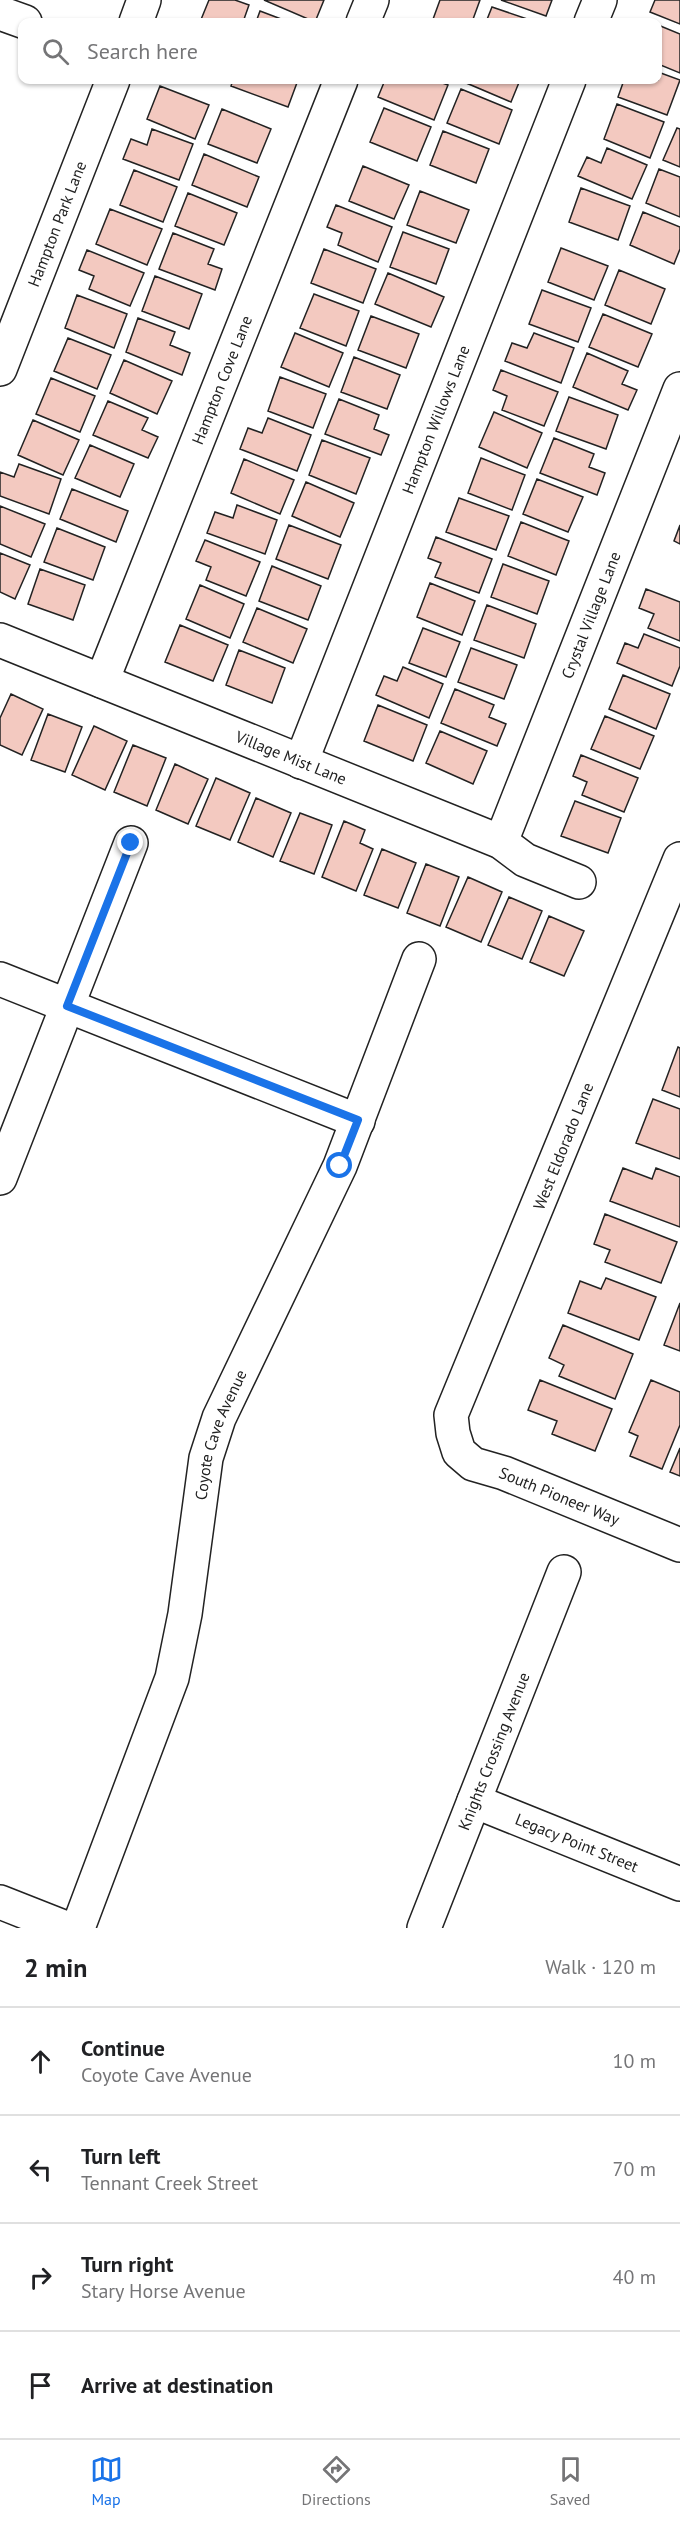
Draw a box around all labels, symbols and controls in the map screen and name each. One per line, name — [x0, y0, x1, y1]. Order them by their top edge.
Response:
search box — [18, 18, 662, 84]
icon: search — [39, 35, 72, 68]
text: Search here — [87, 37, 198, 65]
street label: Hampton Park Lane — [23, 158, 90, 289]
street label: Hampton Cove Lane — [187, 313, 256, 447]
street label: Hampton Willows Lane — [397, 342, 474, 497]
street label: Crystal Village Lane — [557, 549, 625, 681]
street label: Village Mist Lane — [232, 726, 350, 789]
route end — [117, 829, 143, 855]
street label: West Eldorado Lane — [528, 1080, 598, 1212]
route start — [326, 1152, 352, 1178]
street label: Coyote Cave Avenue — [190, 1366, 251, 1501]
street label: South Pioneer Way — [496, 1462, 623, 1529]
street label: Knights Crossing Avenue — [453, 1669, 534, 1833]
street label: Legacy Point Street — [513, 1809, 642, 1876]
text: 2 min — [24, 1951, 87, 1984]
text: Walk · 120 m — [545, 1954, 656, 1980]
text: Continue — [81, 2034, 165, 2062]
icon: ahead — [24, 2045, 57, 2078]
text: 10 m — [613, 2048, 656, 2074]
text: Coyote Cave Avenue — [81, 2062, 252, 2088]
text: Turn left — [81, 2142, 161, 2170]
icon: left — [24, 2153, 57, 2186]
text: 70 m — [613, 2156, 656, 2182]
text: Tennant Creek Street — [81, 2170, 258, 2196]
text: Turn right — [81, 2250, 173, 2278]
icon: right — [24, 2261, 57, 2294]
text: 40 m — [613, 2264, 656, 2290]
text: Stary Horse Avenue — [81, 2278, 246, 2304]
icon: arrive — [24, 2369, 57, 2402]
text: Arrive at destination — [81, 2371, 273, 2399]
tab: Map — [90, 2453, 123, 2509]
tab: Directions — [302, 2453, 371, 2509]
tab: Saved — [550, 2453, 590, 2509]

